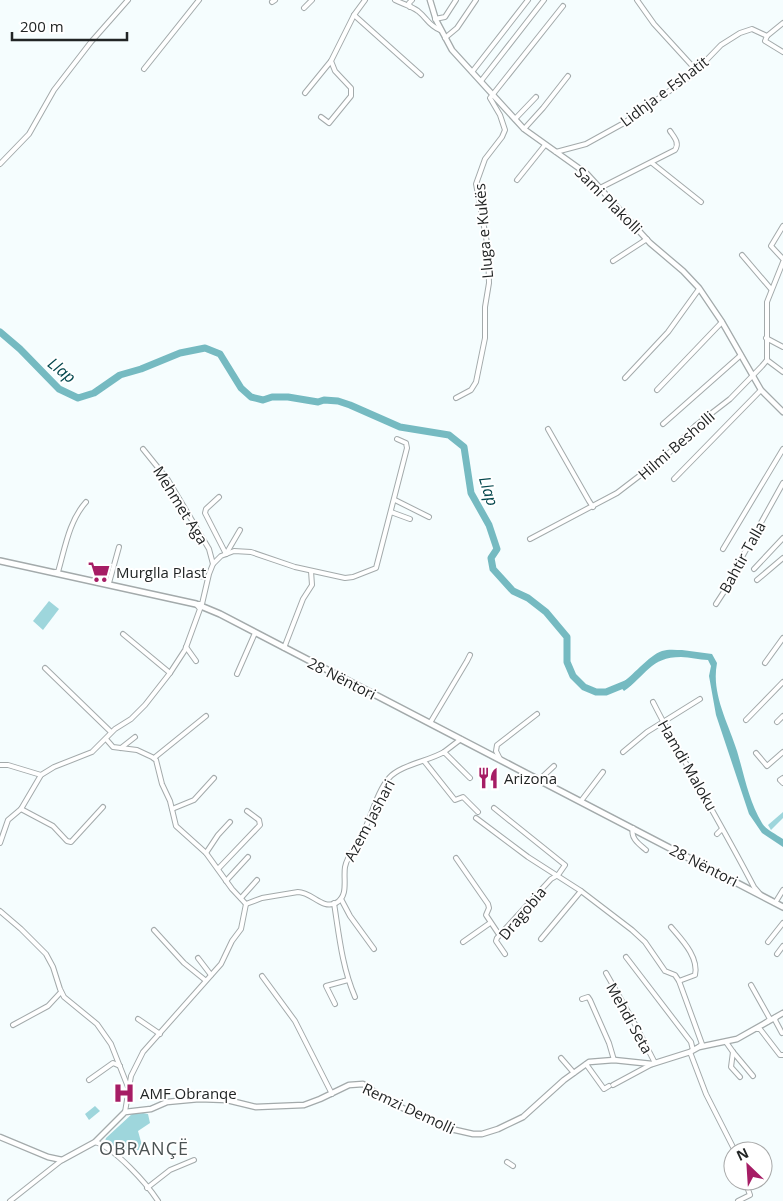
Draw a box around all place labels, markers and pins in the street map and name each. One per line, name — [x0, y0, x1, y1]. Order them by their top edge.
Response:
supermarket icon: Murglla Plast — [86, 559, 112, 585]
place label: Murglla Plast — [116, 562, 206, 582]
restaurant icon: Arizona — [475, 765, 501, 791]
place label: Arizona — [504, 768, 557, 788]
hospital icon: AMF Obranqe — [111, 1080, 137, 1106]
place label: AMF Obranqe — [140, 1083, 237, 1103]

